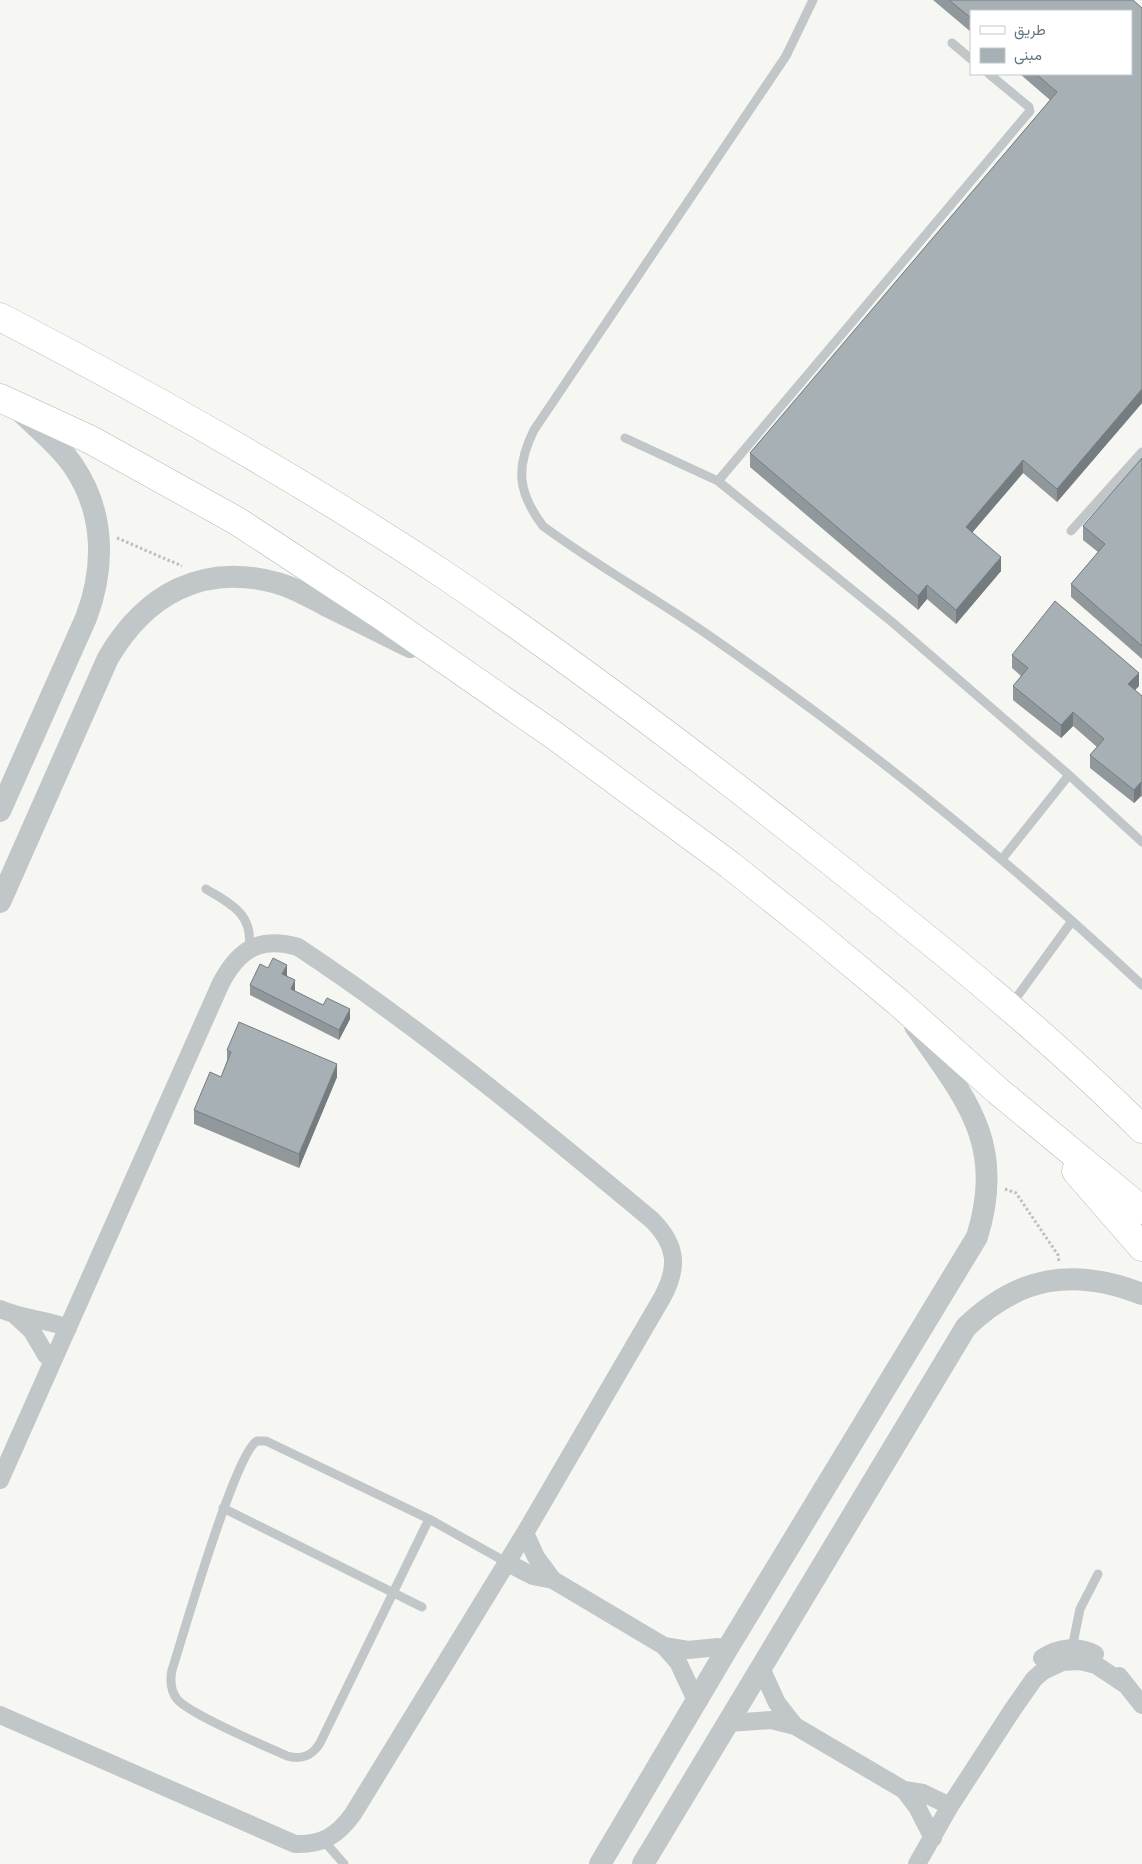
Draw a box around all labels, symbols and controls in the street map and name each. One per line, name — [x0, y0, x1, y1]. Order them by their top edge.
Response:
legend — [970, 10, 1132, 75]
text: طريق — [1014, 23, 1046, 40]
text: مبنى — [1014, 48, 1042, 65]

